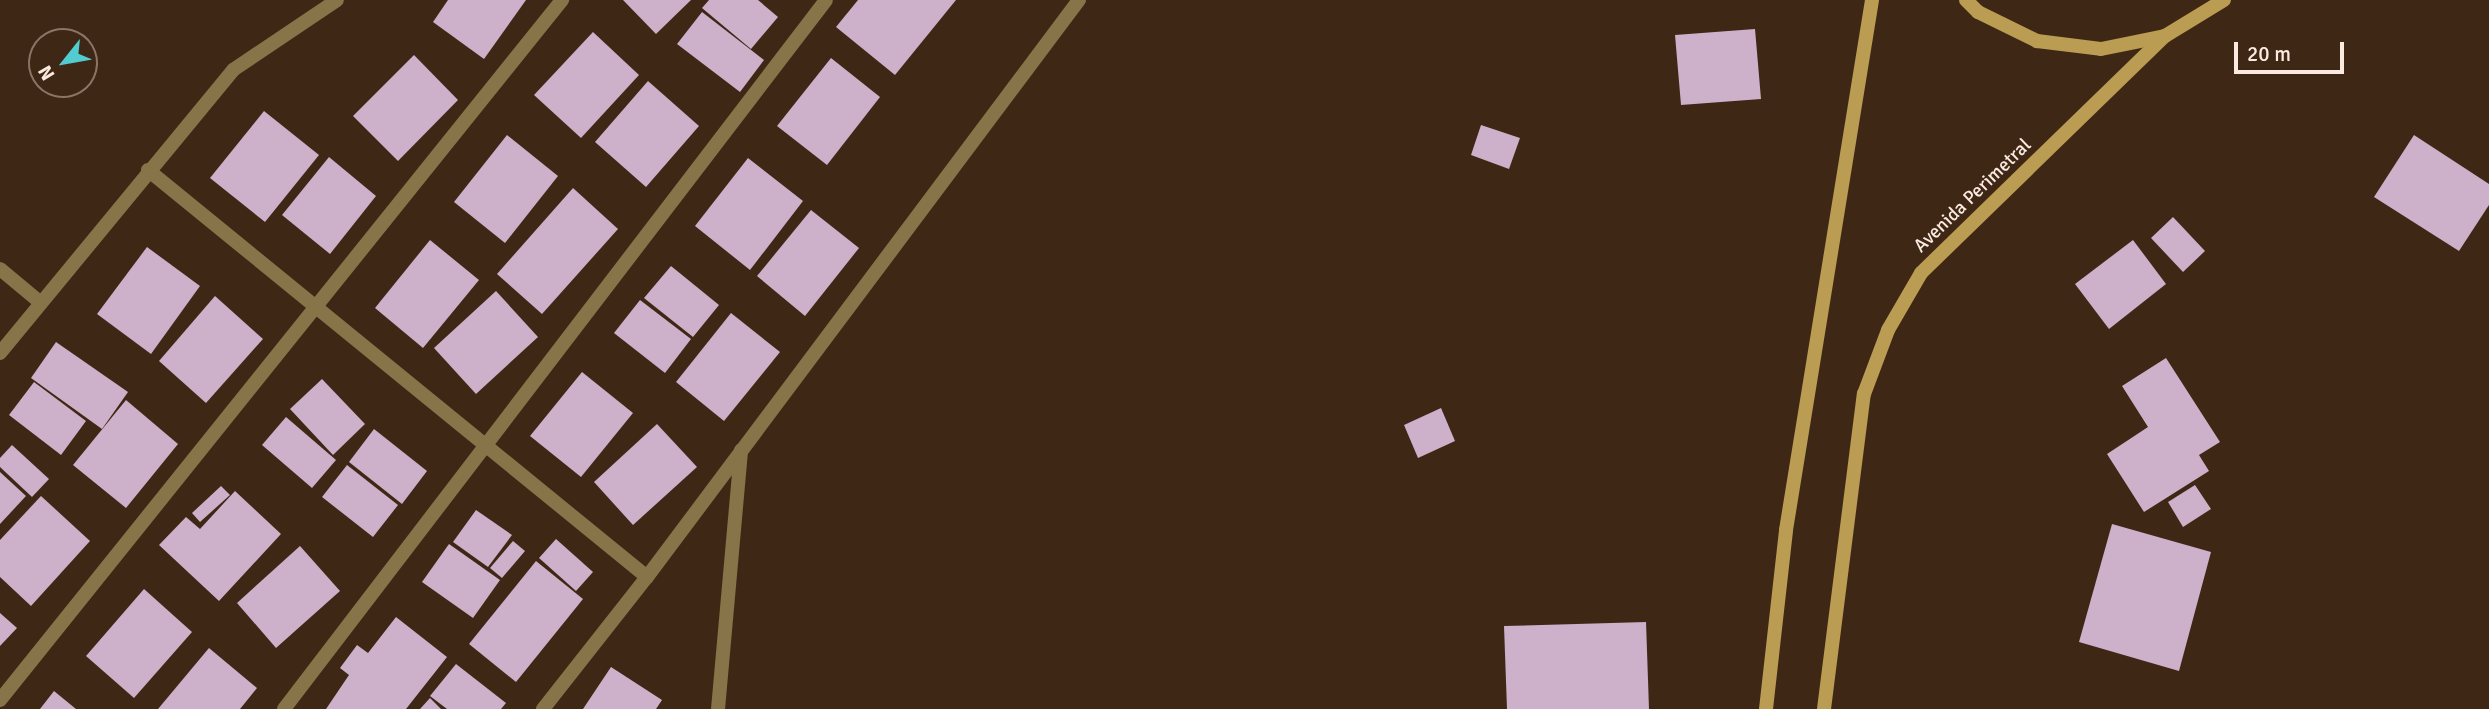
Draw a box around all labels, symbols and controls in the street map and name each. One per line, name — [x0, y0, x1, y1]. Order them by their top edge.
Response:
north arrow — [28, 28, 98, 98]
scale bar — [2237, 28, 2347, 72]
text: 20 m — [2247, 41, 2291, 67]
text: N — [33, 61, 60, 85]
street label: Avenida Perimetral — [1910, 134, 2036, 258]

